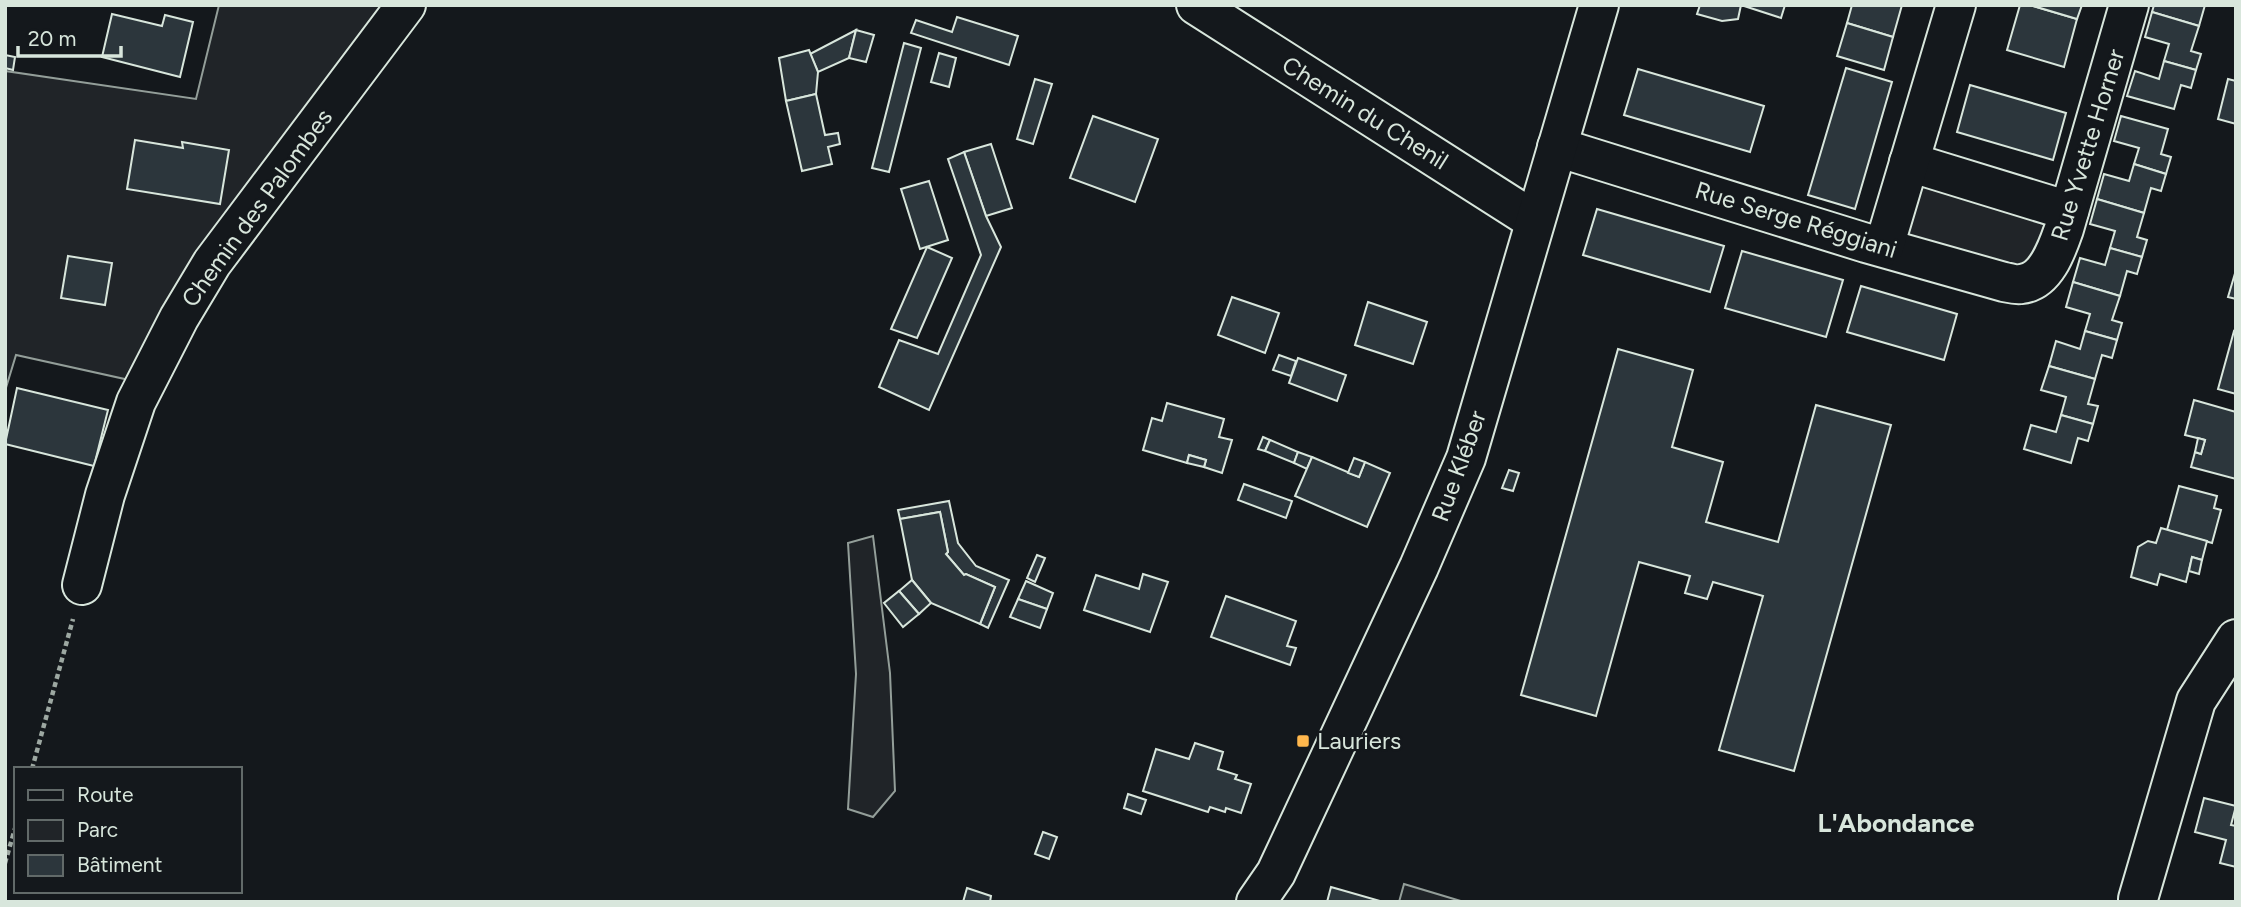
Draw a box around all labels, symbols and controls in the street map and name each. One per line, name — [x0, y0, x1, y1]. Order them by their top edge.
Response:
scale bar — [18, 14, 121, 58]
text: 20 m — [28, 26, 76, 51]
street label: Rue Yvette Horner — [2045, 46, 2130, 244]
street label: Chemin du Chenil — [1277, 50, 1454, 175]
street label: Chemin des Palombes — [175, 103, 338, 312]
street label: Rue Serge Réggiani — [1692, 175, 1901, 264]
street label: Rue Kléber — [1425, 406, 1492, 525]
place label: Lauriers — [1317, 726, 1401, 755]
marker: Lauriers — [1295, 733, 1311, 749]
legend — [14, 767, 242, 893]
text: Route — [77, 782, 133, 807]
district label: L'Abondance — [1818, 807, 1974, 839]
text: Parc — [77, 817, 118, 842]
text: Bâtiment — [77, 852, 162, 877]

